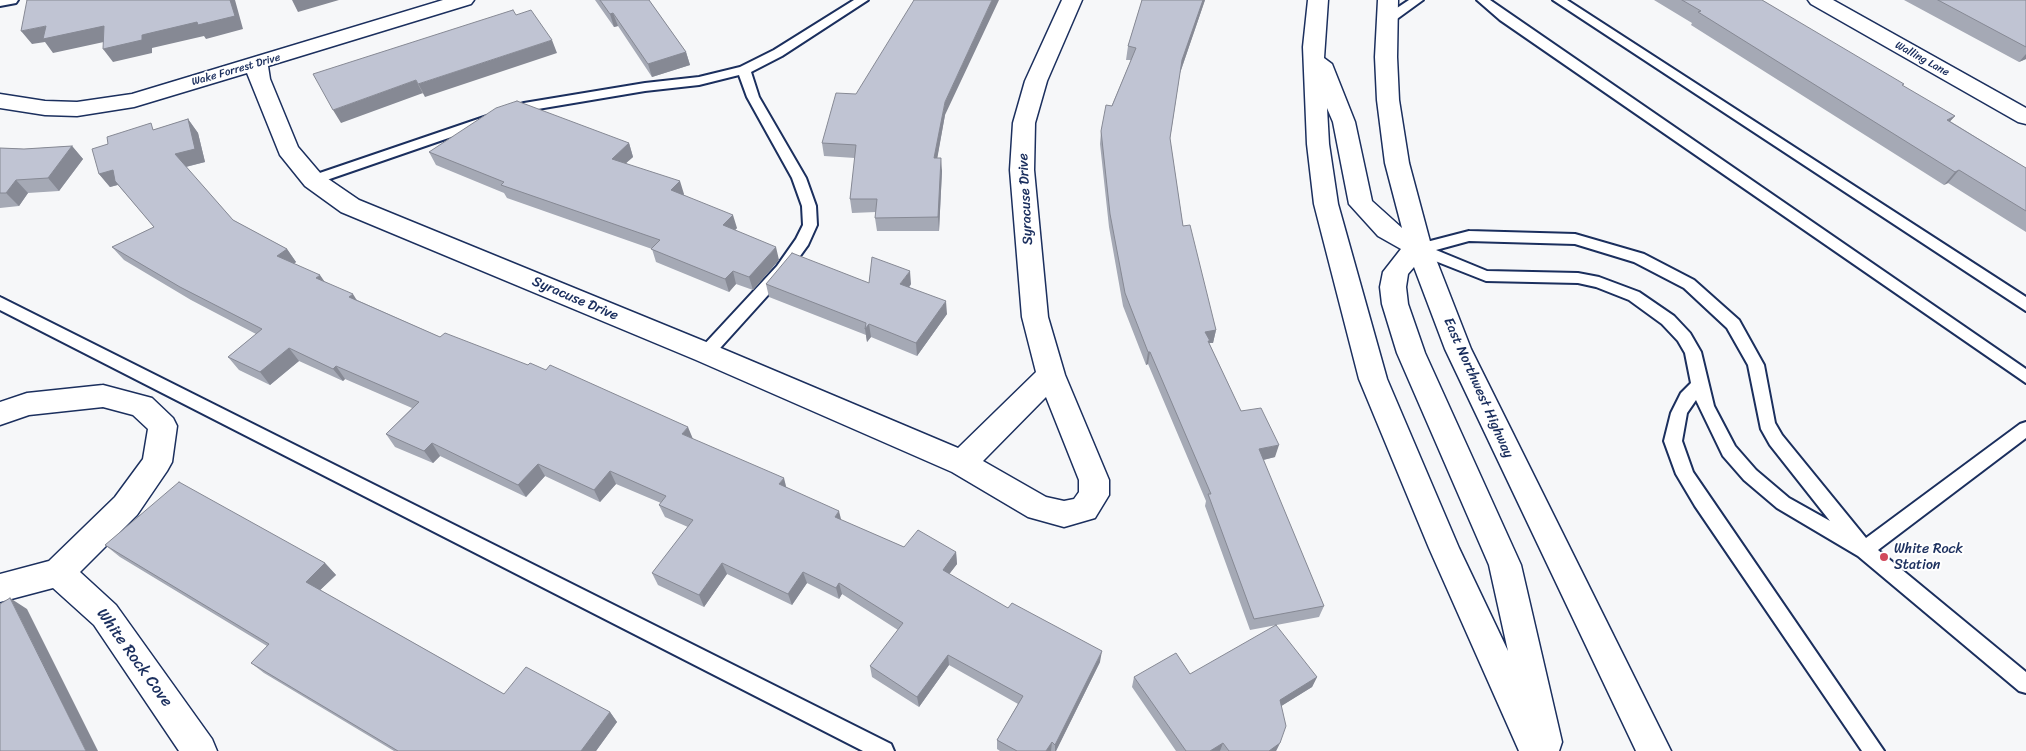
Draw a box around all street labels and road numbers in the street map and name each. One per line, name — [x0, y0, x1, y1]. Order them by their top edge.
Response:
street label: Walling Lane — [1893, 39, 1951, 79]
street label: Wake Forrest Drive — [190, 51, 282, 89]
street label: Syracuse Drive — [1015, 153, 1037, 245]
street label: Syracuse Drive — [529, 273, 621, 325]
street label: East Northwest Highway — [1439, 315, 1517, 461]
street label: White Rock Cove — [92, 605, 176, 711]

